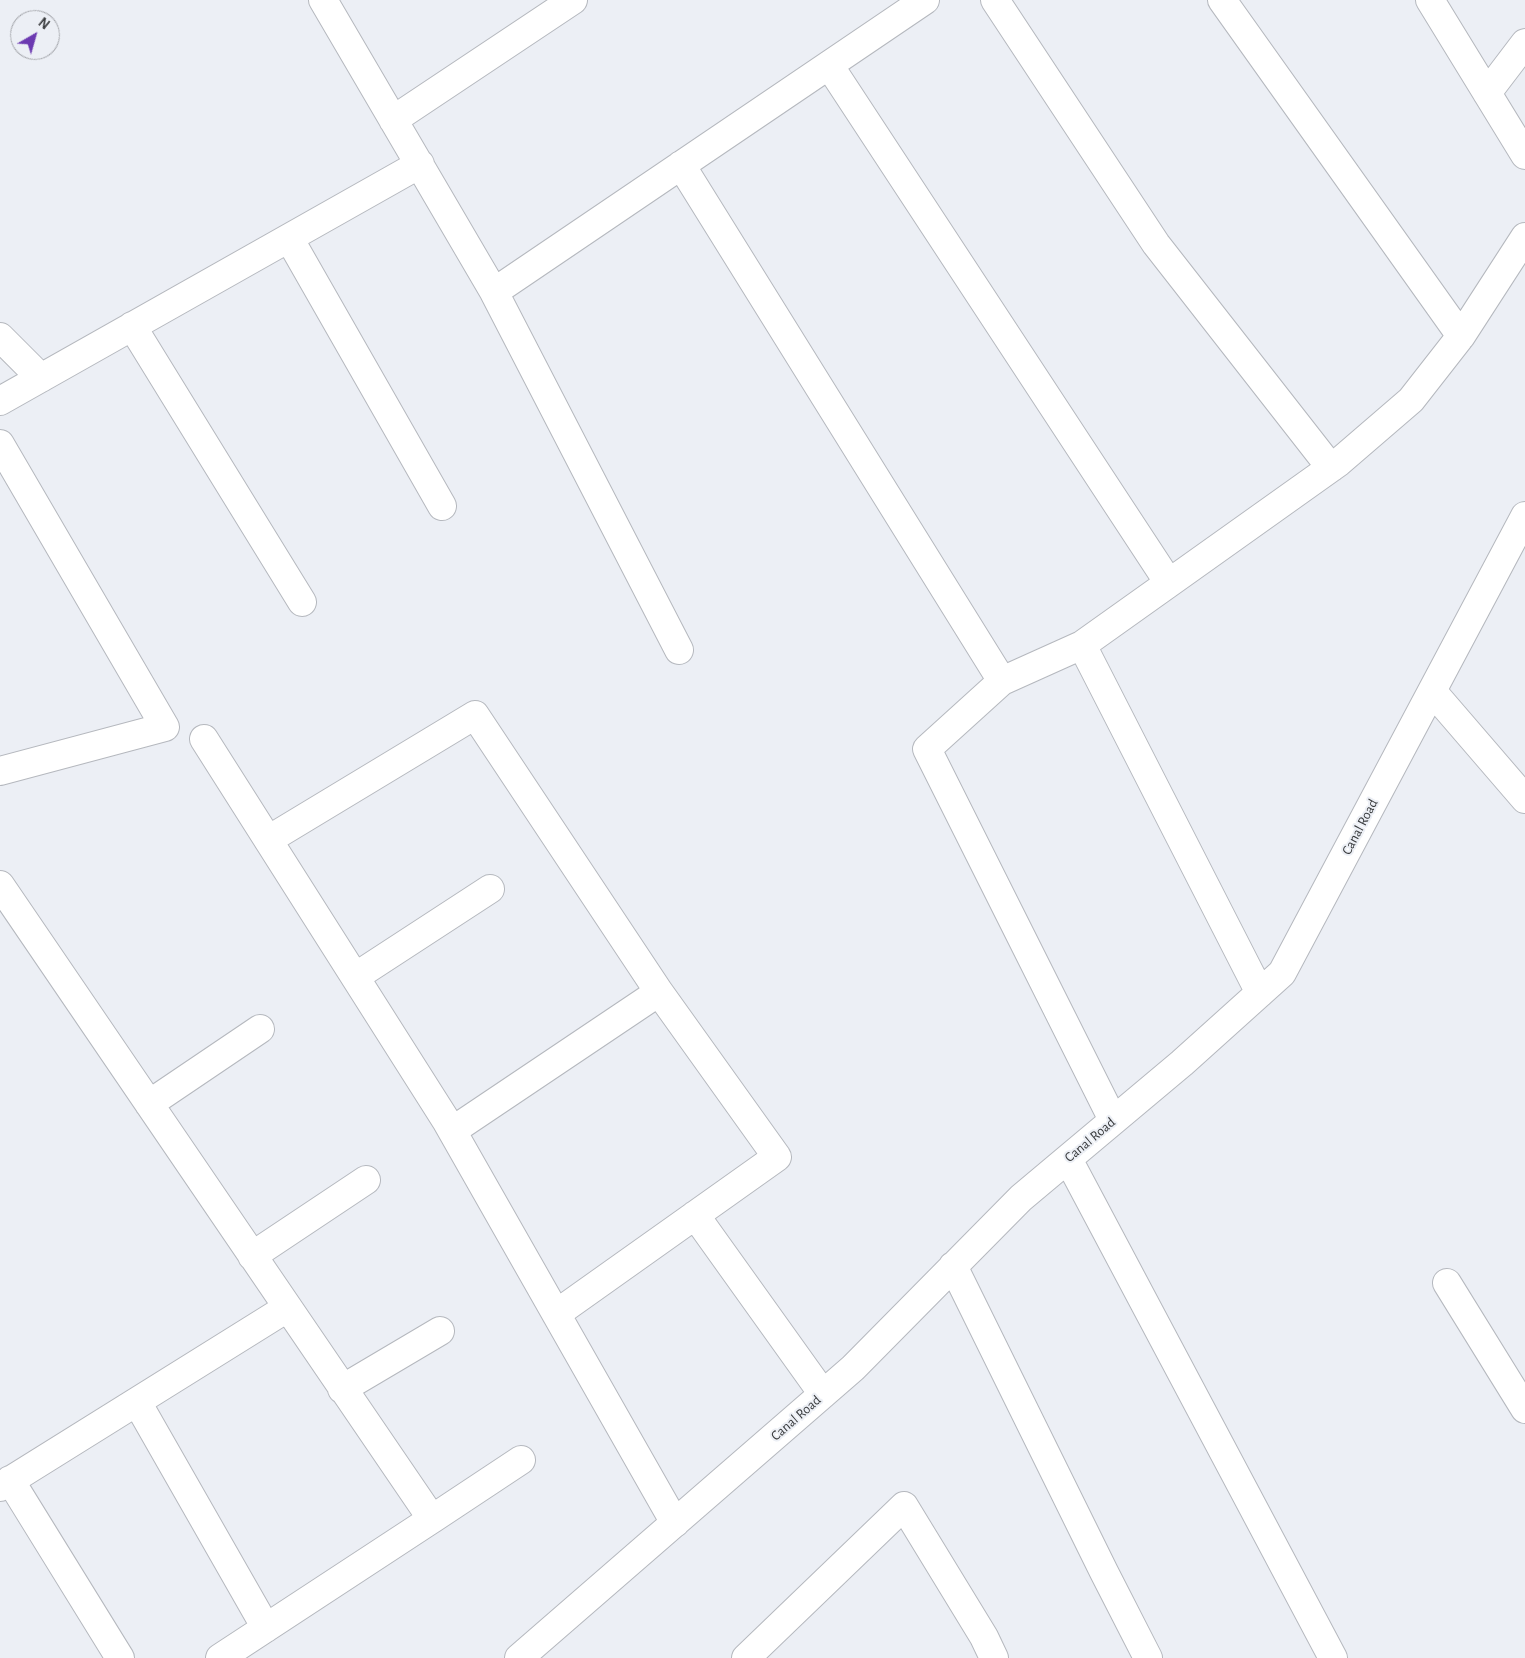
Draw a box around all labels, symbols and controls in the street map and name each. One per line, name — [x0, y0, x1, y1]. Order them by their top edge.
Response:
north arrow — [10, 10, 60, 60]
text: N — [35, 15, 52, 32]
street label: Canal Road — [1338, 796, 1382, 858]
street label: Canal Road — [1061, 1114, 1119, 1166]
street label: Canal Road — [768, 1392, 824, 1444]

